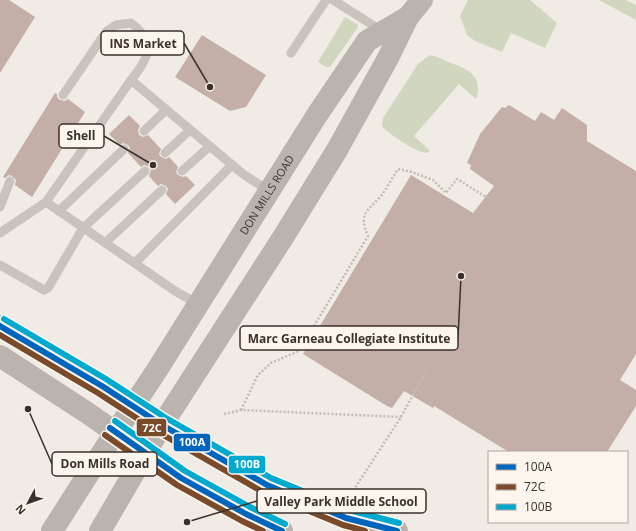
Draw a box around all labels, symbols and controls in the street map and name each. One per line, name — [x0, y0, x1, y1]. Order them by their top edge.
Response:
callout: INS Market — [101, 31, 184, 55]
text: INS Market — [109, 35, 177, 52]
callout: Shell — [59, 124, 104, 148]
text: Shell — [67, 127, 95, 144]
street label: DON MILLS ROAD — [236, 152, 297, 237]
callout: Marc Garneau Collegiate Institute — [240, 326, 458, 350]
text: Marc Garneau Collegiate Institute — [248, 330, 450, 347]
line badge: 72C — [136, 418, 167, 437]
text: 72C — [142, 420, 162, 435]
line badge: 100A — [173, 433, 211, 452]
text: 100A — [179, 434, 206, 449]
legend — [488, 451, 628, 523]
callout: Don Mills Road — [52, 452, 157, 476]
text: Don Mills Road — [61, 455, 149, 472]
line badge: 100B — [228, 455, 266, 474]
text: 100B — [234, 456, 260, 471]
text: 100A — [524, 458, 553, 475]
text: 72C — [524, 478, 546, 495]
north arrow — [8, 483, 48, 523]
callout: Valley Park Middle School — [257, 489, 426, 513]
text: Valley Park Middle School — [264, 493, 418, 510]
text: 100B — [524, 498, 553, 515]
text: N — [11, 502, 29, 518]

